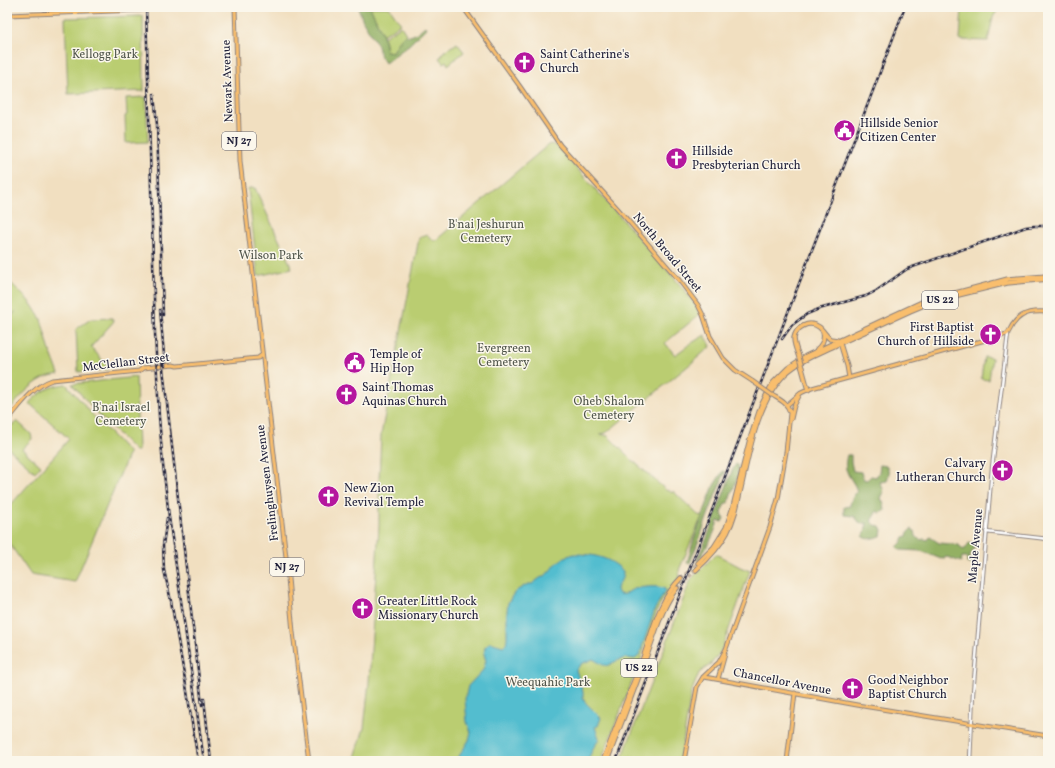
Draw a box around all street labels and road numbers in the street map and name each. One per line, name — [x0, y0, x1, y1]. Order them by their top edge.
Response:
street label: Newark Avenue — [219, 39, 237, 123]
road number: NJ 27 — [222, 132, 256, 150]
street label: North Broad Street — [629, 210, 705, 296]
road number: US 22 — [922, 291, 958, 309]
street label: McClellan Street — [82, 350, 170, 376]
street label: Frelinghuysen Avenue — [253, 424, 283, 542]
street label: Maple Avenue — [965, 508, 987, 584]
road number: NJ 27 — [270, 558, 304, 576]
road number: US 22 — [621, 659, 657, 677]
street label: Chancellor Avenue — [732, 665, 833, 699]

